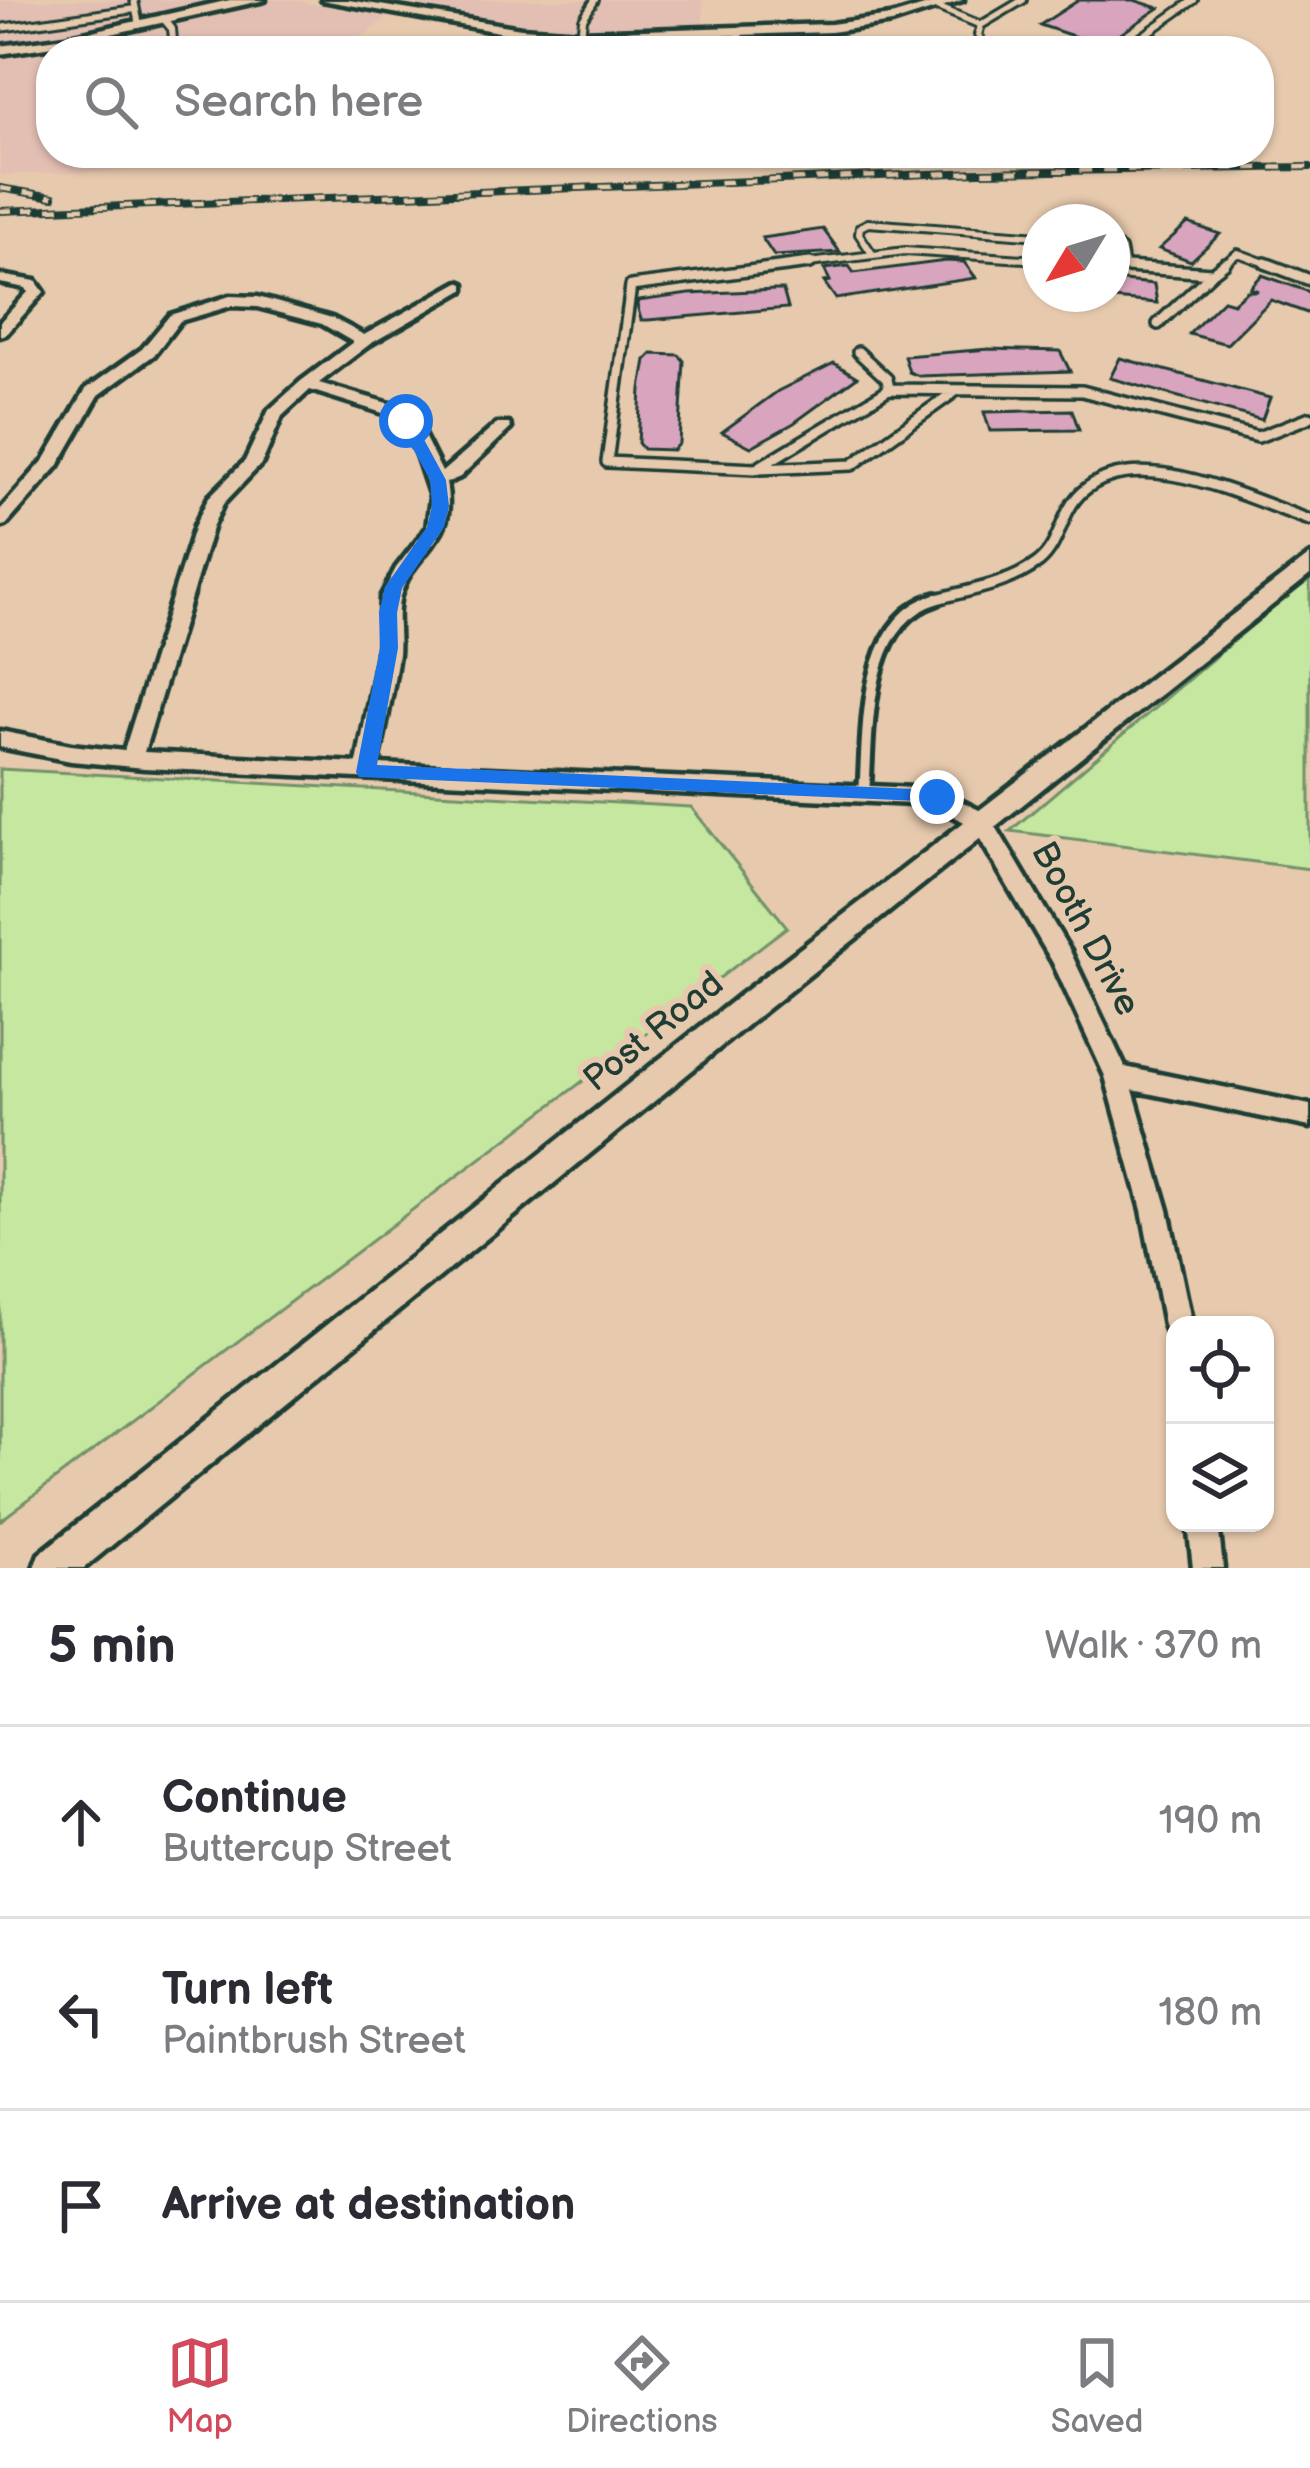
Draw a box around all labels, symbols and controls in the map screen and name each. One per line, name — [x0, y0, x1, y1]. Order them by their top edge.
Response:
search box — [36, 36, 1274, 168]
icon: search — [78, 69, 144, 135]
text: Search here — [174, 75, 423, 130]
north arrow — [1022, 204, 1130, 312]
route start — [379, 394, 433, 448]
route end — [910, 770, 964, 824]
street label: Booth Drive — [1021, 835, 1149, 1023]
street label: Post Road — [575, 963, 733, 1101]
map controls — [1166, 1316, 1274, 1532]
button: locate — [1166, 1316, 1274, 1424]
button: layers — [1166, 1424, 1274, 1532]
text: 5 min — [48, 1616, 176, 1677]
text: Walk · 370 m — [1044, 1623, 1262, 1670]
text: Continue — [162, 1771, 347, 1826]
icon: ahead — [48, 1789, 114, 1855]
text: 190 m — [1159, 1798, 1262, 1845]
text: Buttercup Street — [162, 1826, 452, 1873]
text: Turn left — [162, 1963, 333, 2018]
icon: left — [48, 1981, 114, 2047]
text: 180 m — [1158, 1990, 1262, 2037]
text: Paintbrush Street — [162, 2018, 466, 2065]
icon: arrive — [48, 2173, 114, 2239]
text: Arrive at destination — [162, 2178, 575, 2233]
tab: Map — [167, 2330, 233, 2442]
tab: Directions — [566, 2330, 718, 2442]
tab: Saved — [1051, 2330, 1143, 2442]

